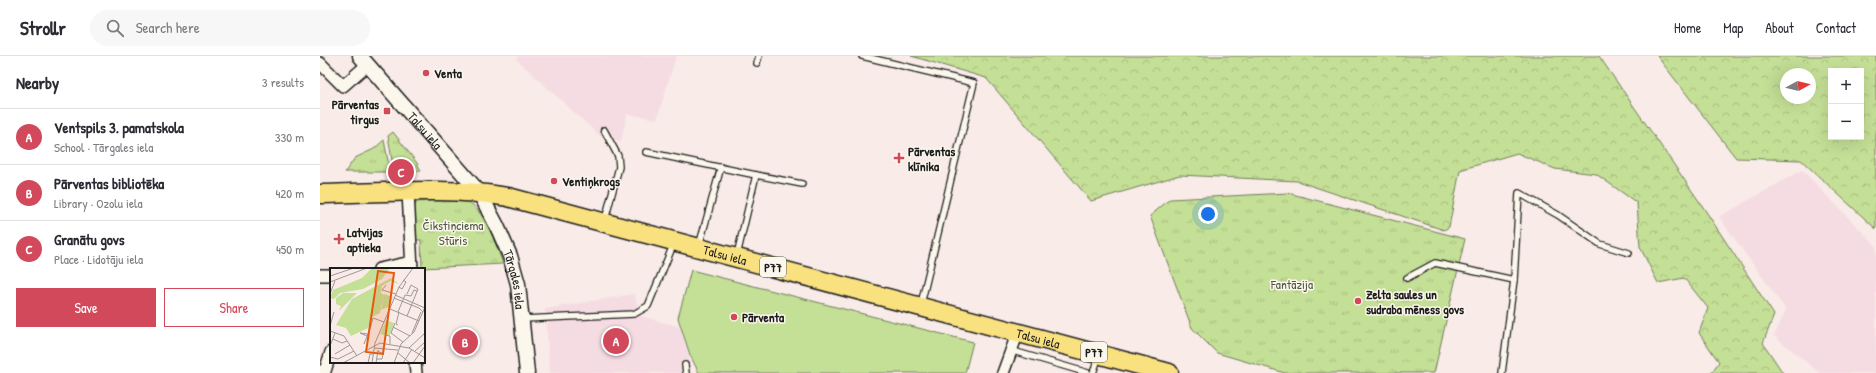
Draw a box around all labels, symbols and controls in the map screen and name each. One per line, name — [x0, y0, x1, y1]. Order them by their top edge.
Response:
search box — [90, 10, 370, 46]
text: Strollr — [20, 15, 66, 41]
icon: search — [104, 17, 126, 39]
text: Search here — [136, 17, 200, 38]
text: Home — [1674, 18, 1701, 37]
text: Map — [1723, 18, 1743, 37]
text: About — [1765, 18, 1794, 37]
text: Contact — [1816, 18, 1856, 37]
place label: Venta — [434, 64, 463, 82]
marker: Venta — [421, 68, 431, 78]
north arrow — [1780, 68, 1816, 104]
map controls — [1828, 68, 1864, 140]
button: + — [1828, 68, 1864, 104]
text: Nearby — [16, 71, 59, 94]
text: 3 results — [262, 73, 304, 91]
place label: Pārventas tirgus — [332, 95, 379, 129]
button: − — [1828, 104, 1864, 140]
marker: Pārventas tirgus — [382, 106, 392, 116]
street label: Talsu iela — [404, 108, 447, 153]
text: Ventspils 3. pamatskola — [54, 117, 184, 138]
text: A — [26, 128, 32, 146]
text: 330 m — [275, 128, 304, 146]
text: School · Tārgales iela — [54, 138, 153, 156]
place label: Pārventas klīnika — [908, 142, 955, 175]
marker: Pārventas klīnika — [893, 152, 905, 164]
pin: C — [388, 157, 414, 187]
place label: Ventiņkrogs — [562, 172, 620, 191]
text: Pārventas bibliotēka — [54, 173, 164, 194]
marker: Ventiņkrogs — [549, 176, 559, 186]
text: B — [26, 184, 32, 202]
text: 420 m — [275, 184, 304, 202]
text: Library · Ozolu iela — [54, 194, 143, 212]
your location — [1198, 204, 1218, 224]
park label: Čikstiņciema Stūris — [423, 216, 483, 249]
place label: Latvijas aptieka — [347, 223, 383, 257]
text: Granātu govs — [54, 229, 125, 250]
marker: Latvijas aptieka — [334, 234, 344, 244]
text: C — [25, 240, 33, 258]
text: 450 m — [276, 240, 304, 258]
street label: Talsu iela — [701, 240, 749, 269]
street label: Tārgales iela — [499, 247, 529, 310]
text: Place · Lidotāju iela — [54, 250, 143, 268]
road number: P77 — [760, 257, 786, 277]
inset map — [330, 268, 425, 363]
park label: Fantāzija — [1270, 275, 1313, 293]
place label: Zelta saules un sudraba mēness govs — [1366, 285, 1464, 319]
button: Save — [16, 288, 156, 327]
button: Share — [164, 288, 304, 327]
marker: Zelta saules un sudraba mēness govs — [1353, 296, 1363, 306]
place label: Pārventa — [742, 308, 785, 326]
marker: Pārventa — [729, 312, 739, 322]
street label: Talsu iela — [1014, 324, 1062, 353]
pin: A — [603, 326, 629, 356]
pin: B — [452, 327, 478, 357]
road number: P77 — [1081, 342, 1107, 362]

